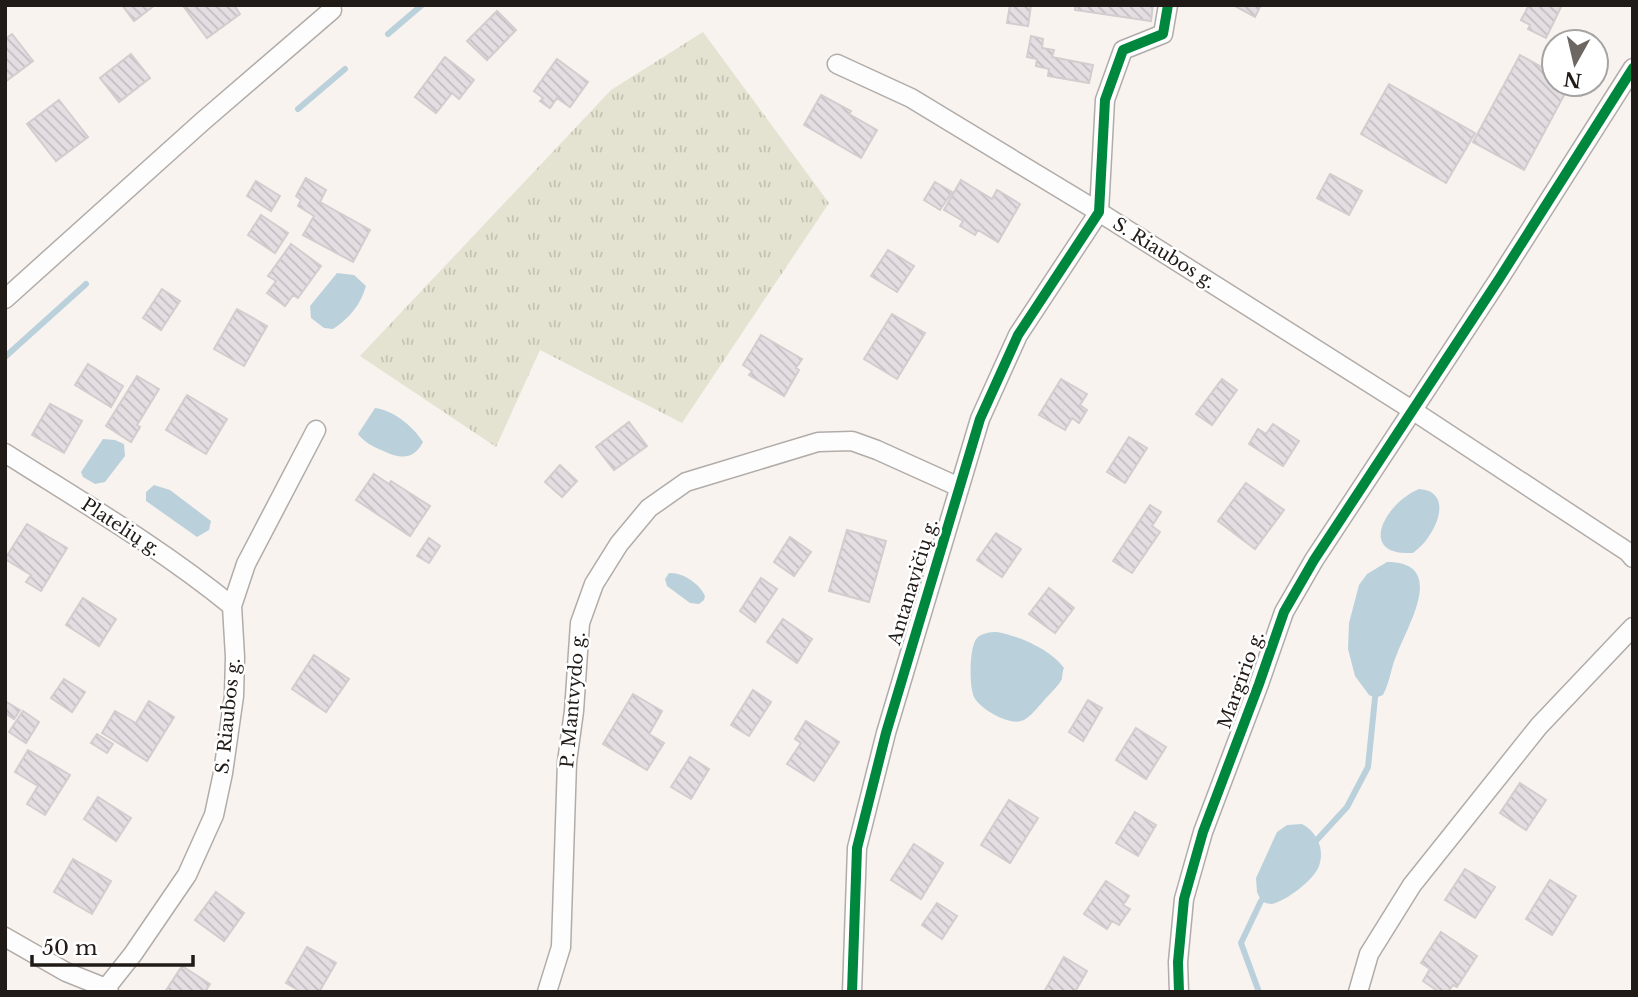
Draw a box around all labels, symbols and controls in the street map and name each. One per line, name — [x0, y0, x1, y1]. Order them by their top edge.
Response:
north arrow — [1540, 28, 1610, 98]
text: N — [1562, 67, 1583, 92]
street label: S. Riaubos g. — [1109, 213, 1219, 293]
street label: Platelių g. — [77, 493, 165, 561]
street label: Antanavičių g. — [883, 516, 943, 649]
street label: Margirio g. — [1213, 628, 1269, 732]
street label: P. Mantvydo g. — [556, 631, 590, 769]
street label: S. Riaubos g. — [211, 657, 245, 775]
scale bar — [32, 923, 192, 967]
text: 50 m — [42, 935, 98, 961]

